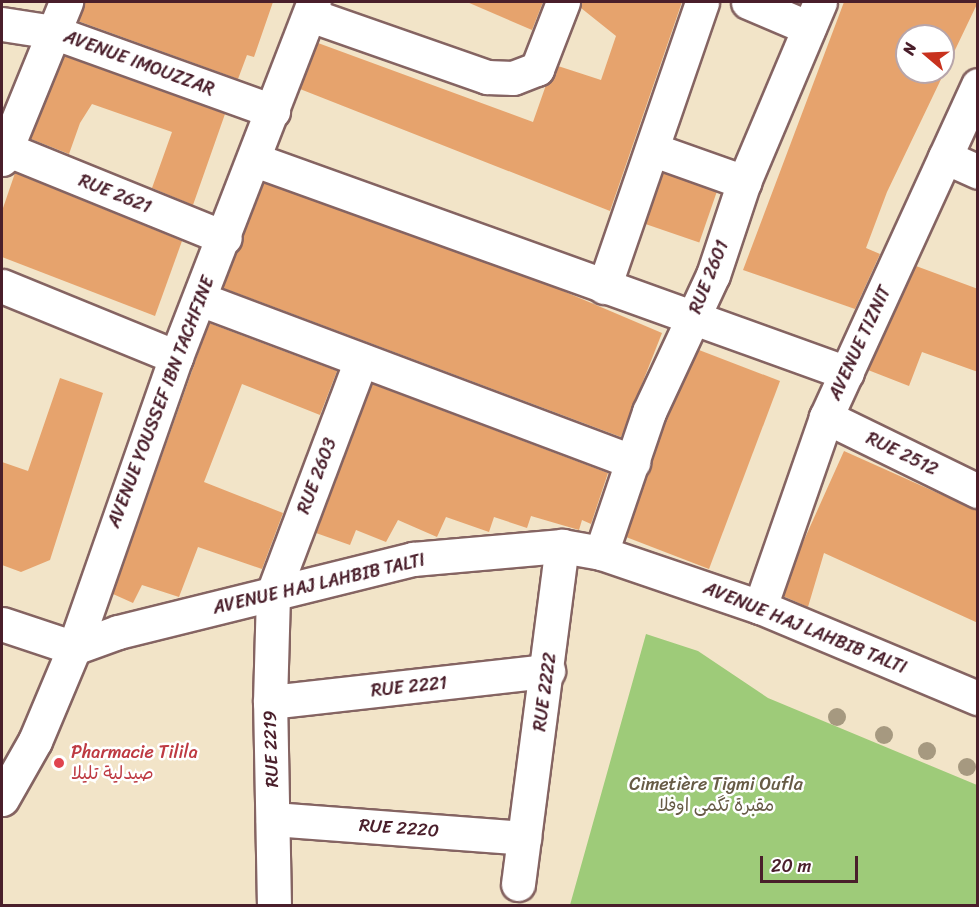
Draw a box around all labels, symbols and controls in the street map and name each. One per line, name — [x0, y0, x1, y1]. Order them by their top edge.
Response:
north arrow — [895, 24, 955, 84]
street label: AVENUE IMOUZZAR — [60, 26, 218, 100]
text: N — [894, 39, 925, 59]
street label: RUE 2621 — [76, 170, 154, 218]
street label: RUE 2601 — [685, 237, 733, 317]
street label: AVENUE YOUSSEF IBN TACHFINE — [103, 273, 219, 531]
street label: AVENUE TIZNIT — [823, 281, 897, 405]
street label: RUE 2512 — [863, 427, 941, 481]
street label: RUE 2603 — [293, 435, 341, 517]
street label: AVENUE HAJ LAHBIB TALTI — [211, 549, 427, 619]
street label: AVENUE HAJ LAHBIB TALTI — [700, 577, 910, 679]
street label: RUE 2222 — [529, 651, 561, 733]
street label: RUE 2221 — [370, 672, 448, 702]
street label: RUE 2219 — [259, 710, 283, 788]
place label: Pharmacie Tilila صيدلية تليلا — [71, 742, 198, 784]
marker: Pharmacie Tilila صيدلية تليلا — [52, 756, 66, 770]
park label: Cimetière Tigmi Oufla مقبرة تگمی اوفلا — [629, 774, 803, 816]
street label: RUE 2220 — [358, 814, 440, 842]
scale bar — [763, 844, 860, 882]
text: 20 m — [771, 850, 811, 882]

